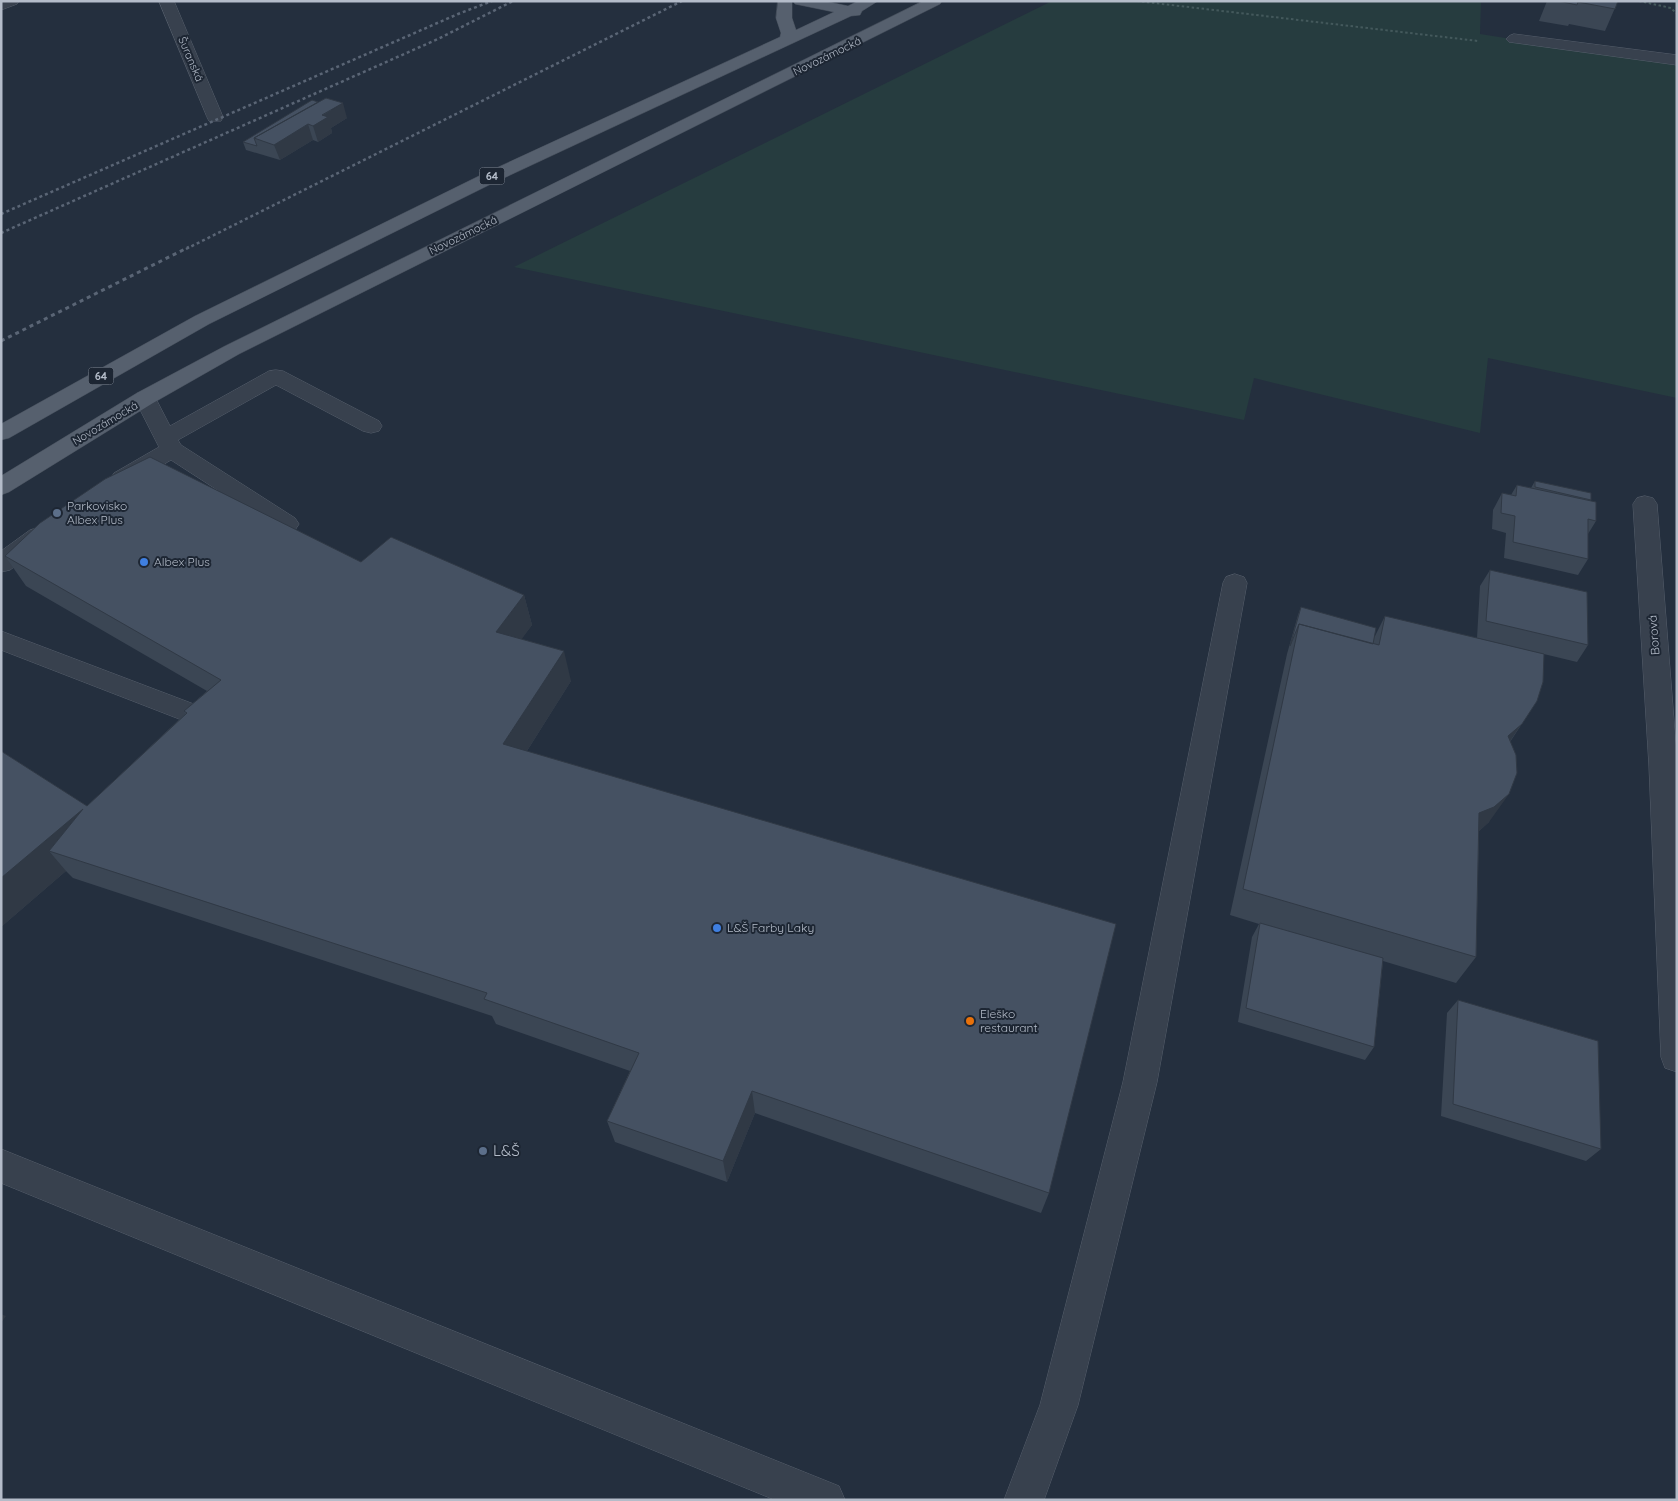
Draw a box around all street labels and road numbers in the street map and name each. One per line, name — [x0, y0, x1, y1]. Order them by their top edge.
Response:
street label: Novozámocká — [791, 34, 863, 78]
street label: Šuranská — [175, 35, 207, 83]
road number: 64 — [480, 168, 504, 185]
street label: Novozámocká — [427, 213, 499, 257]
road number: 64 — [88, 368, 114, 384]
street label: Novozámocká — [70, 398, 140, 448]
street label: Borová — [1645, 614, 1662, 656]

